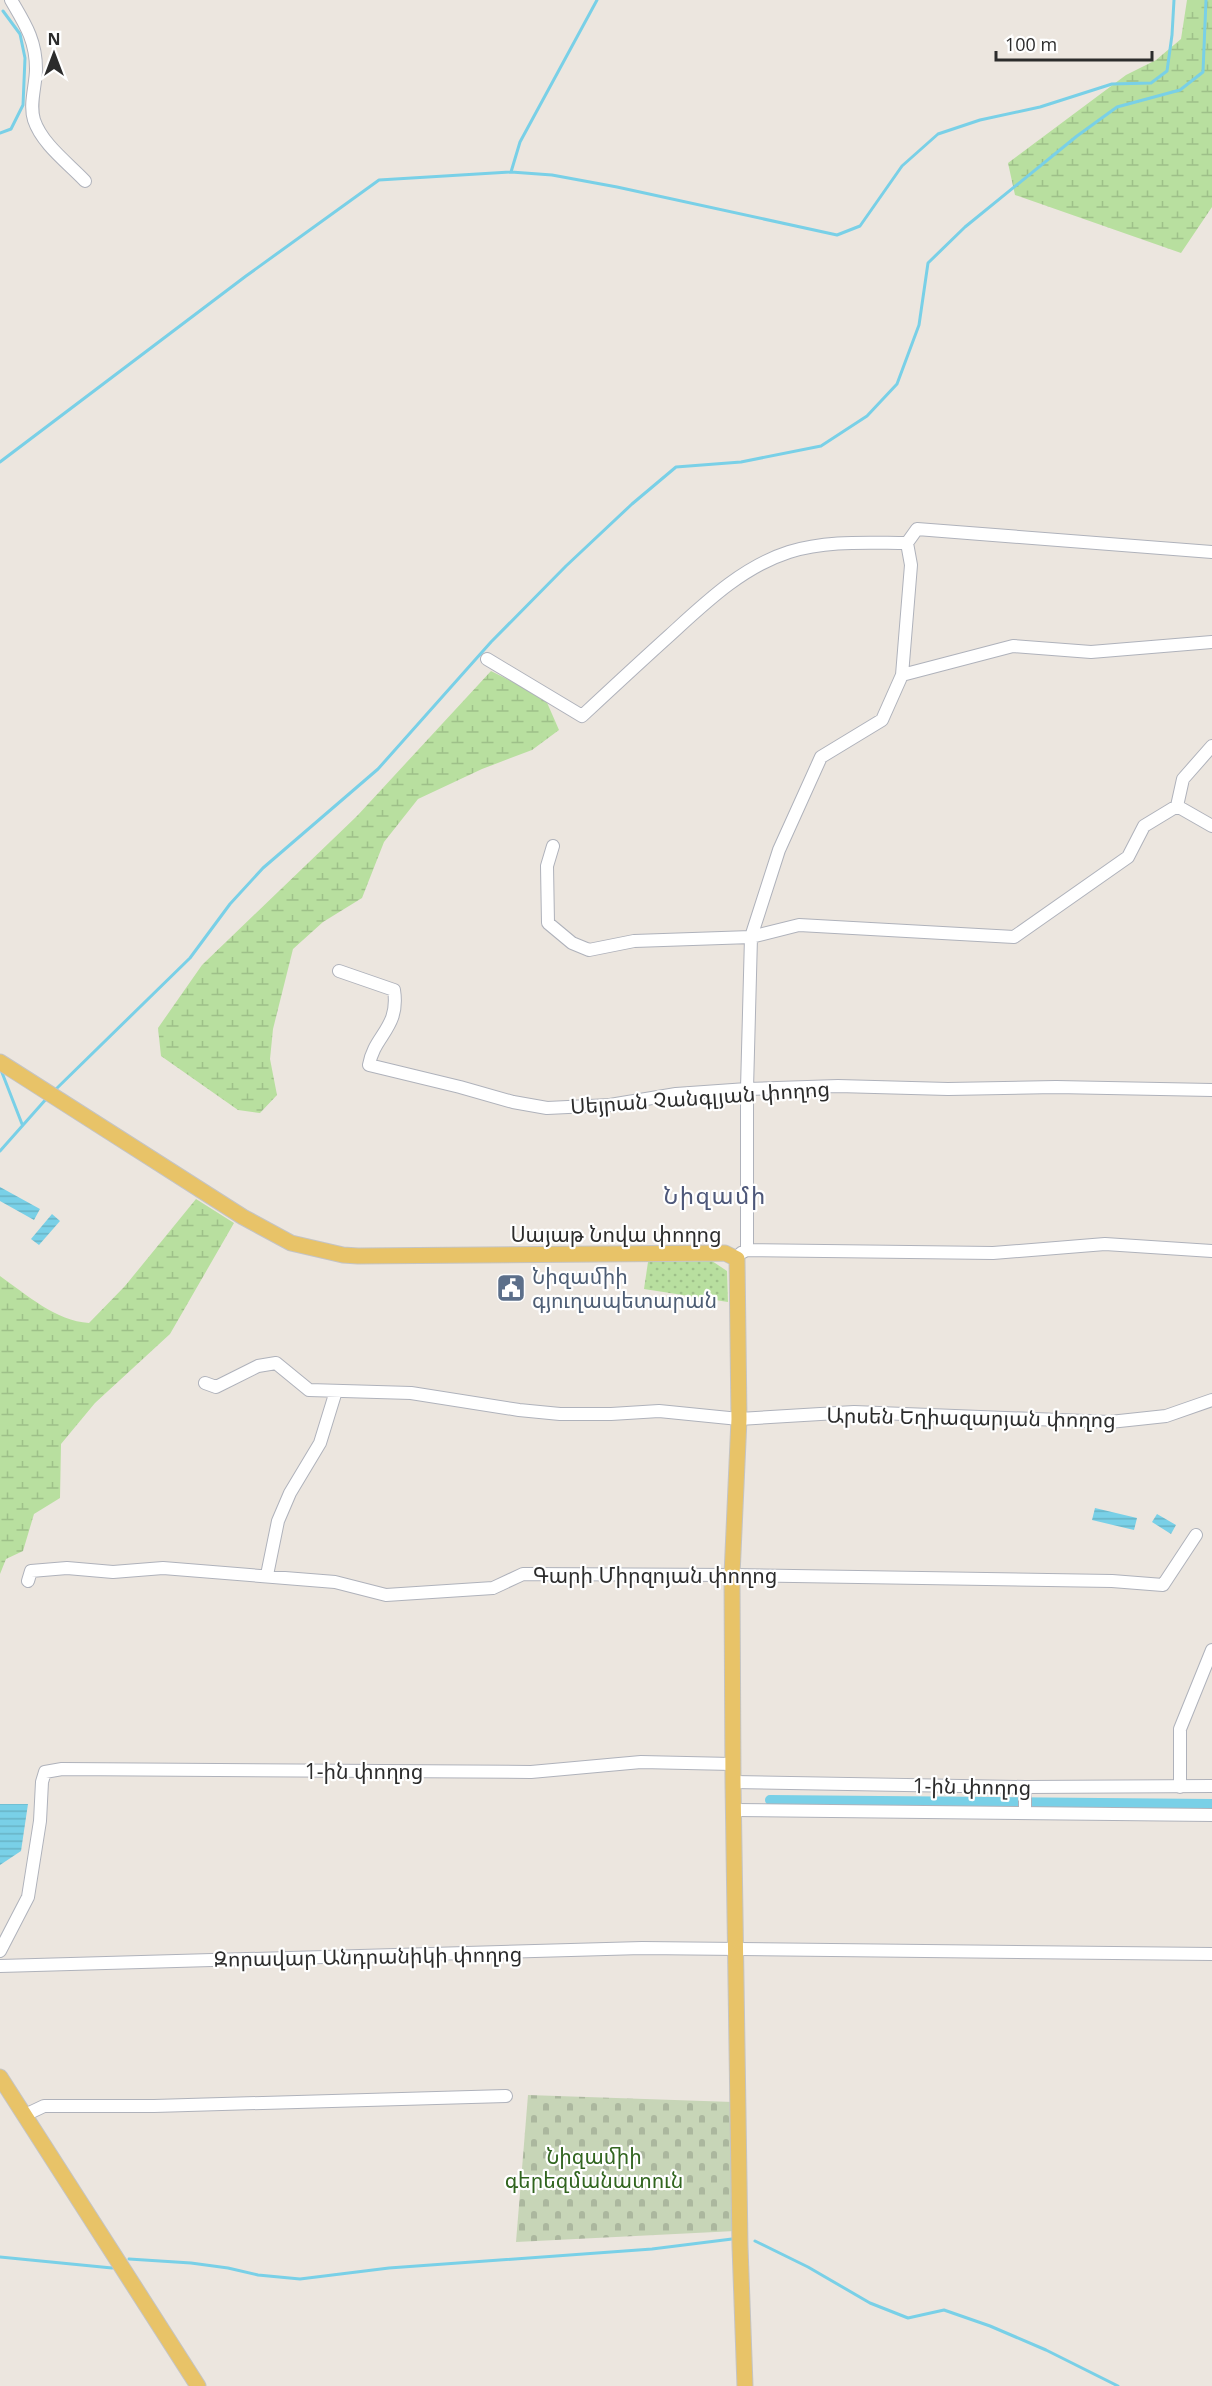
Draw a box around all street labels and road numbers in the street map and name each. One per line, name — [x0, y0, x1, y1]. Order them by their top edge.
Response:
street label: Սեյրան Չանգլյան փողոց — [569, 1074, 831, 1120]
street label: Սայաթ Նովա փողոց — [510, 1220, 722, 1248]
street label: Արսեն Եղիազարյան փողոց — [826, 1400, 1116, 1434]
street label: Գարի Միրզոյան փողոց — [533, 1561, 777, 1589]
street label: 1-ին փողոց — [305, 1757, 423, 1785]
street label: 1-ին փողոց — [912, 1771, 1032, 1801]
street label: Զորավար Անդրանիկի փողոց — [213, 1939, 523, 1973]

